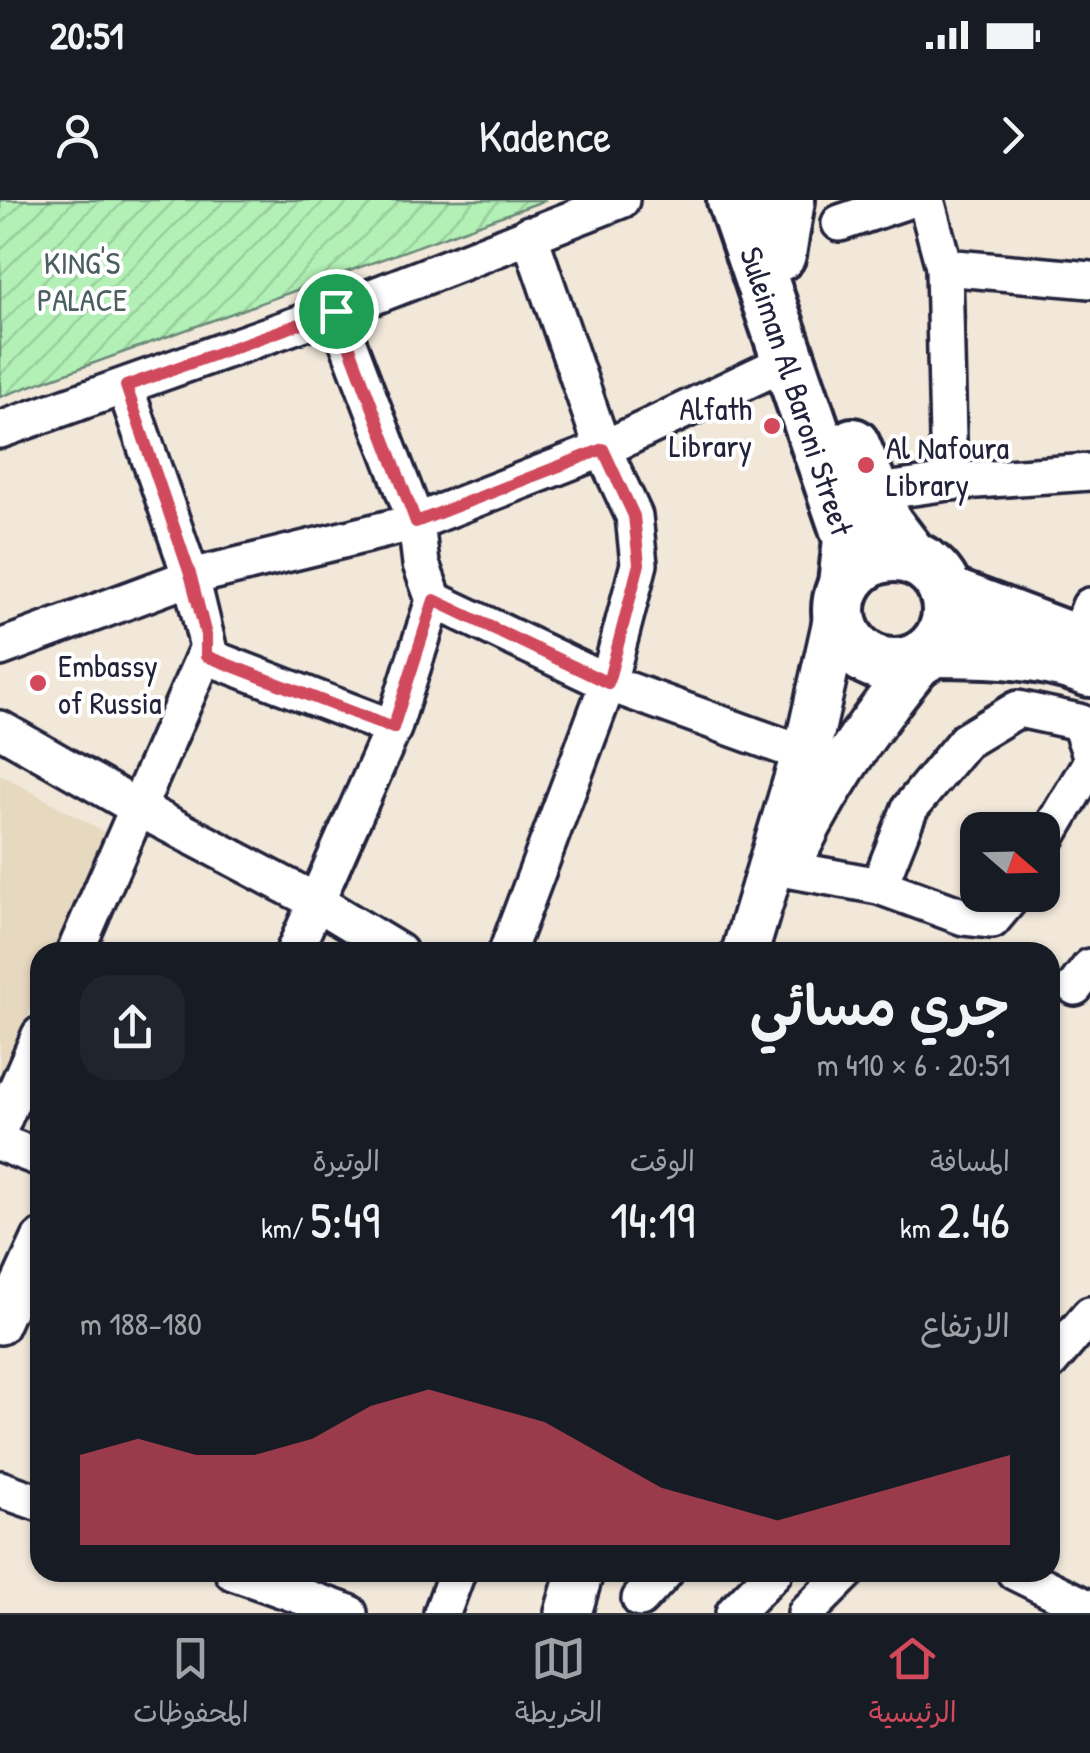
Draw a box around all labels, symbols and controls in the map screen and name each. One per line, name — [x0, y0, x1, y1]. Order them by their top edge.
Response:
text: 20:51 — [50, 9, 124, 61]
text: Kadence — [479, 105, 611, 166]
icon: person — [50, 108, 105, 163]
icon: forward — [985, 108, 1040, 163]
park label: KING'S PALACE — [37, 241, 127, 321]
street label: Suleiman Al Baroni Street — [730, 241, 864, 542]
pin — [294, 269, 379, 354]
icon: arrive — [309, 284, 364, 339]
place label: Alfath Library — [669, 387, 752, 467]
marker: Alfath Library — [761, 415, 783, 437]
place label: Al Nafoura Library — [886, 426, 1009, 506]
marker: Al Nafoura Library — [855, 454, 877, 476]
place label: Embassy of Russia — [58, 644, 161, 724]
marker: Embassy of Russia — [27, 672, 49, 694]
north arrow — [960, 812, 1060, 912]
map controls — [960, 812, 1060, 912]
text: جري مسائي — [750, 968, 1010, 1042]
button: share — [80, 975, 185, 1080]
text: 20:51 · 6 × 410 m — [817, 1043, 1010, 1086]
text: الوتيرة — [312, 1142, 380, 1180]
text: الوقت — [630, 1142, 695, 1180]
text: المسافة — [930, 1142, 1010, 1180]
text: 5:49 — [310, 1186, 380, 1254]
text: 14:19 — [610, 1186, 695, 1254]
text: 2.46 — [937, 1186, 1010, 1254]
text: /km — [261, 1209, 310, 1247]
text: km — [900, 1209, 937, 1247]
text: 180–188 m — [80, 1302, 202, 1345]
text: الارتفاع — [920, 1304, 1010, 1347]
tab: المحفوظات — [133, 1631, 249, 1737]
tab: الخريطة — [515, 1631, 602, 1737]
tab: الرئيسية — [869, 1631, 957, 1737]

